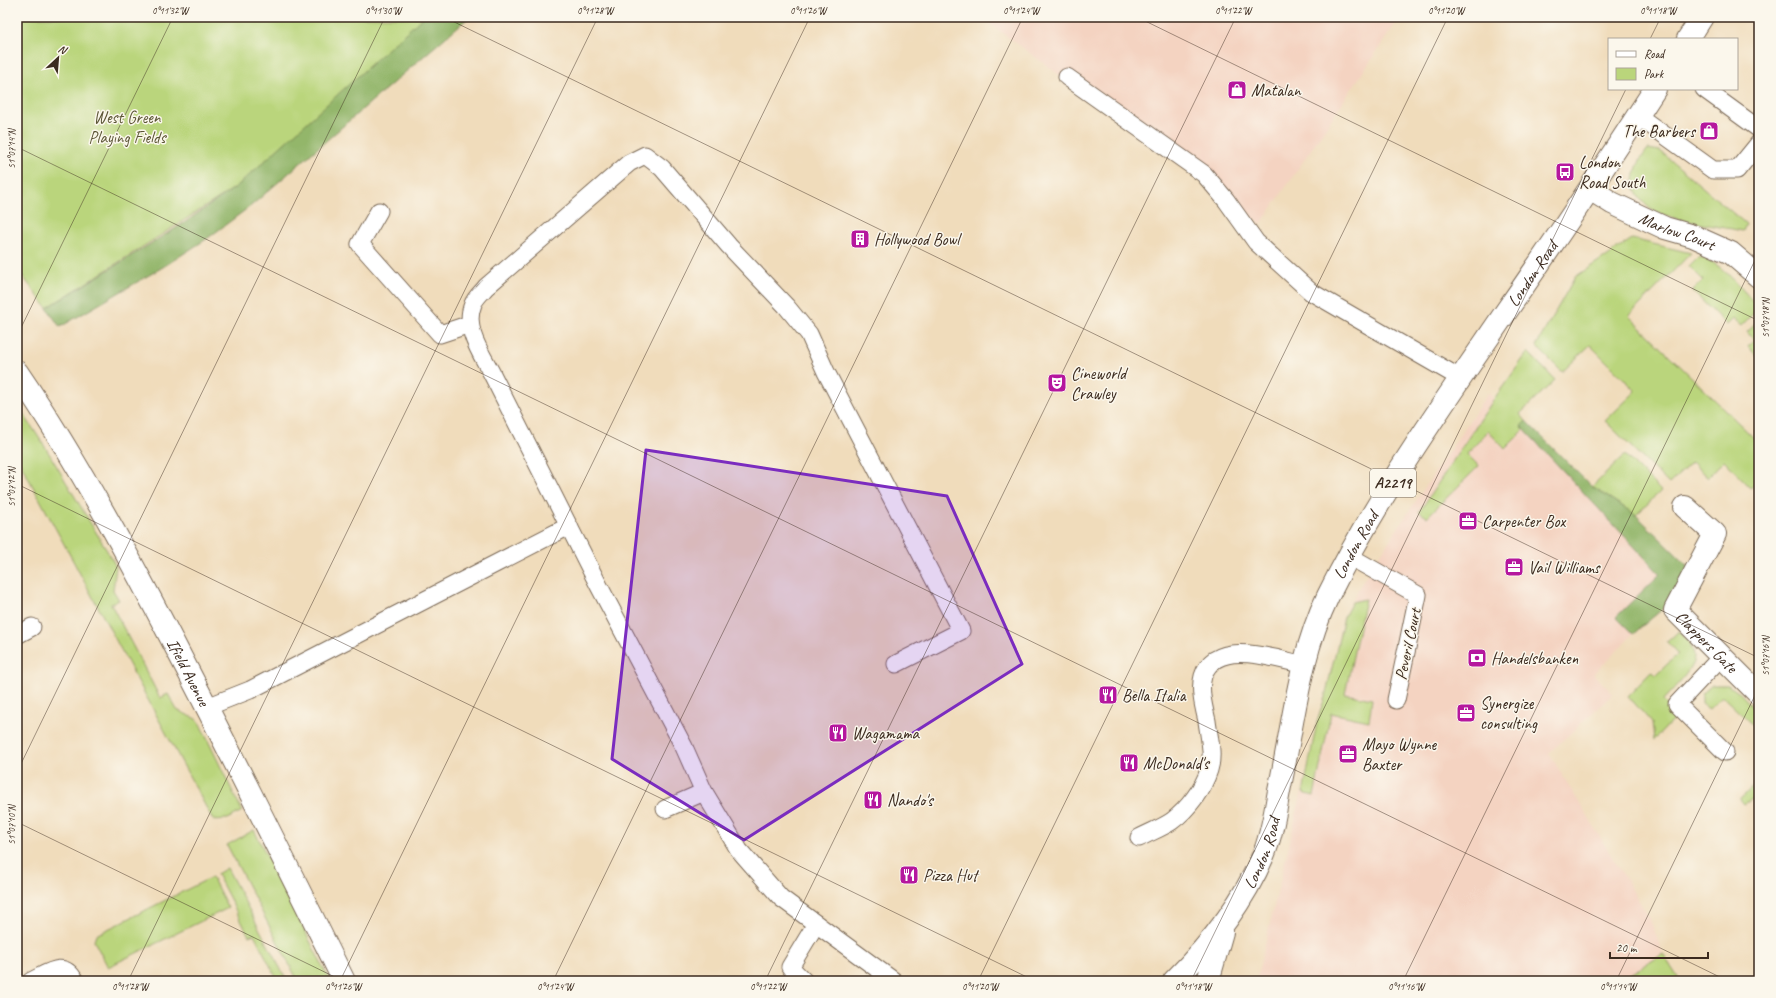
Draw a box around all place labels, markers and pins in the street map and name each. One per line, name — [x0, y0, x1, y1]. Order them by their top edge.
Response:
shop icon: Matalan — [1226, 79, 1248, 101]
place label: Matalan — [1251, 80, 1302, 101]
shop icon: The Barbers — [1698, 120, 1720, 142]
place label: The Barbers — [1623, 121, 1696, 142]
place label: London Road South — [1579, 152, 1646, 193]
bus stop icon: London Road South — [1554, 161, 1576, 183]
building icon: Hollywood Bowl — [849, 228, 871, 250]
place label: Hollywood Bowl — [874, 229, 962, 250]
place label: Cineworld Crawley — [1071, 363, 1129, 404]
theatre icon: Cineworld Crawley — [1046, 372, 1068, 394]
office icon: Carpenter Box — [1457, 510, 1479, 532]
place label: Carpenter Box — [1482, 511, 1566, 532]
office icon: Vail Williams — [1503, 556, 1525, 578]
place label: Vail Williams — [1528, 557, 1601, 578]
bank icon: Handelsbanken — [1466, 647, 1488, 669]
place label: Handelsbanken — [1491, 648, 1578, 669]
restaurant icon: Bella Italia — [1097, 684, 1119, 706]
place label: Bella Italia — [1122, 685, 1187, 706]
place label: Synergize consulting — [1480, 693, 1538, 734]
office icon: Synergize consulting — [1455, 702, 1477, 724]
restaurant icon: Wagamama — [827, 722, 849, 744]
place label: Wagamama — [852, 723, 920, 744]
place label: Mayo Wynne Baxter — [1362, 734, 1438, 775]
office icon: Mayo Wynne Baxter — [1337, 743, 1359, 765]
restaurant icon: McDonald's — [1118, 752, 1140, 774]
place label: McDonald's — [1143, 753, 1211, 774]
restaurant icon: Nando's — [862, 789, 884, 811]
place label: Nando's — [887, 790, 935, 811]
restaurant icon: Pizza Hut — [898, 864, 920, 886]
place label: Pizza Hut — [923, 865, 980, 886]

